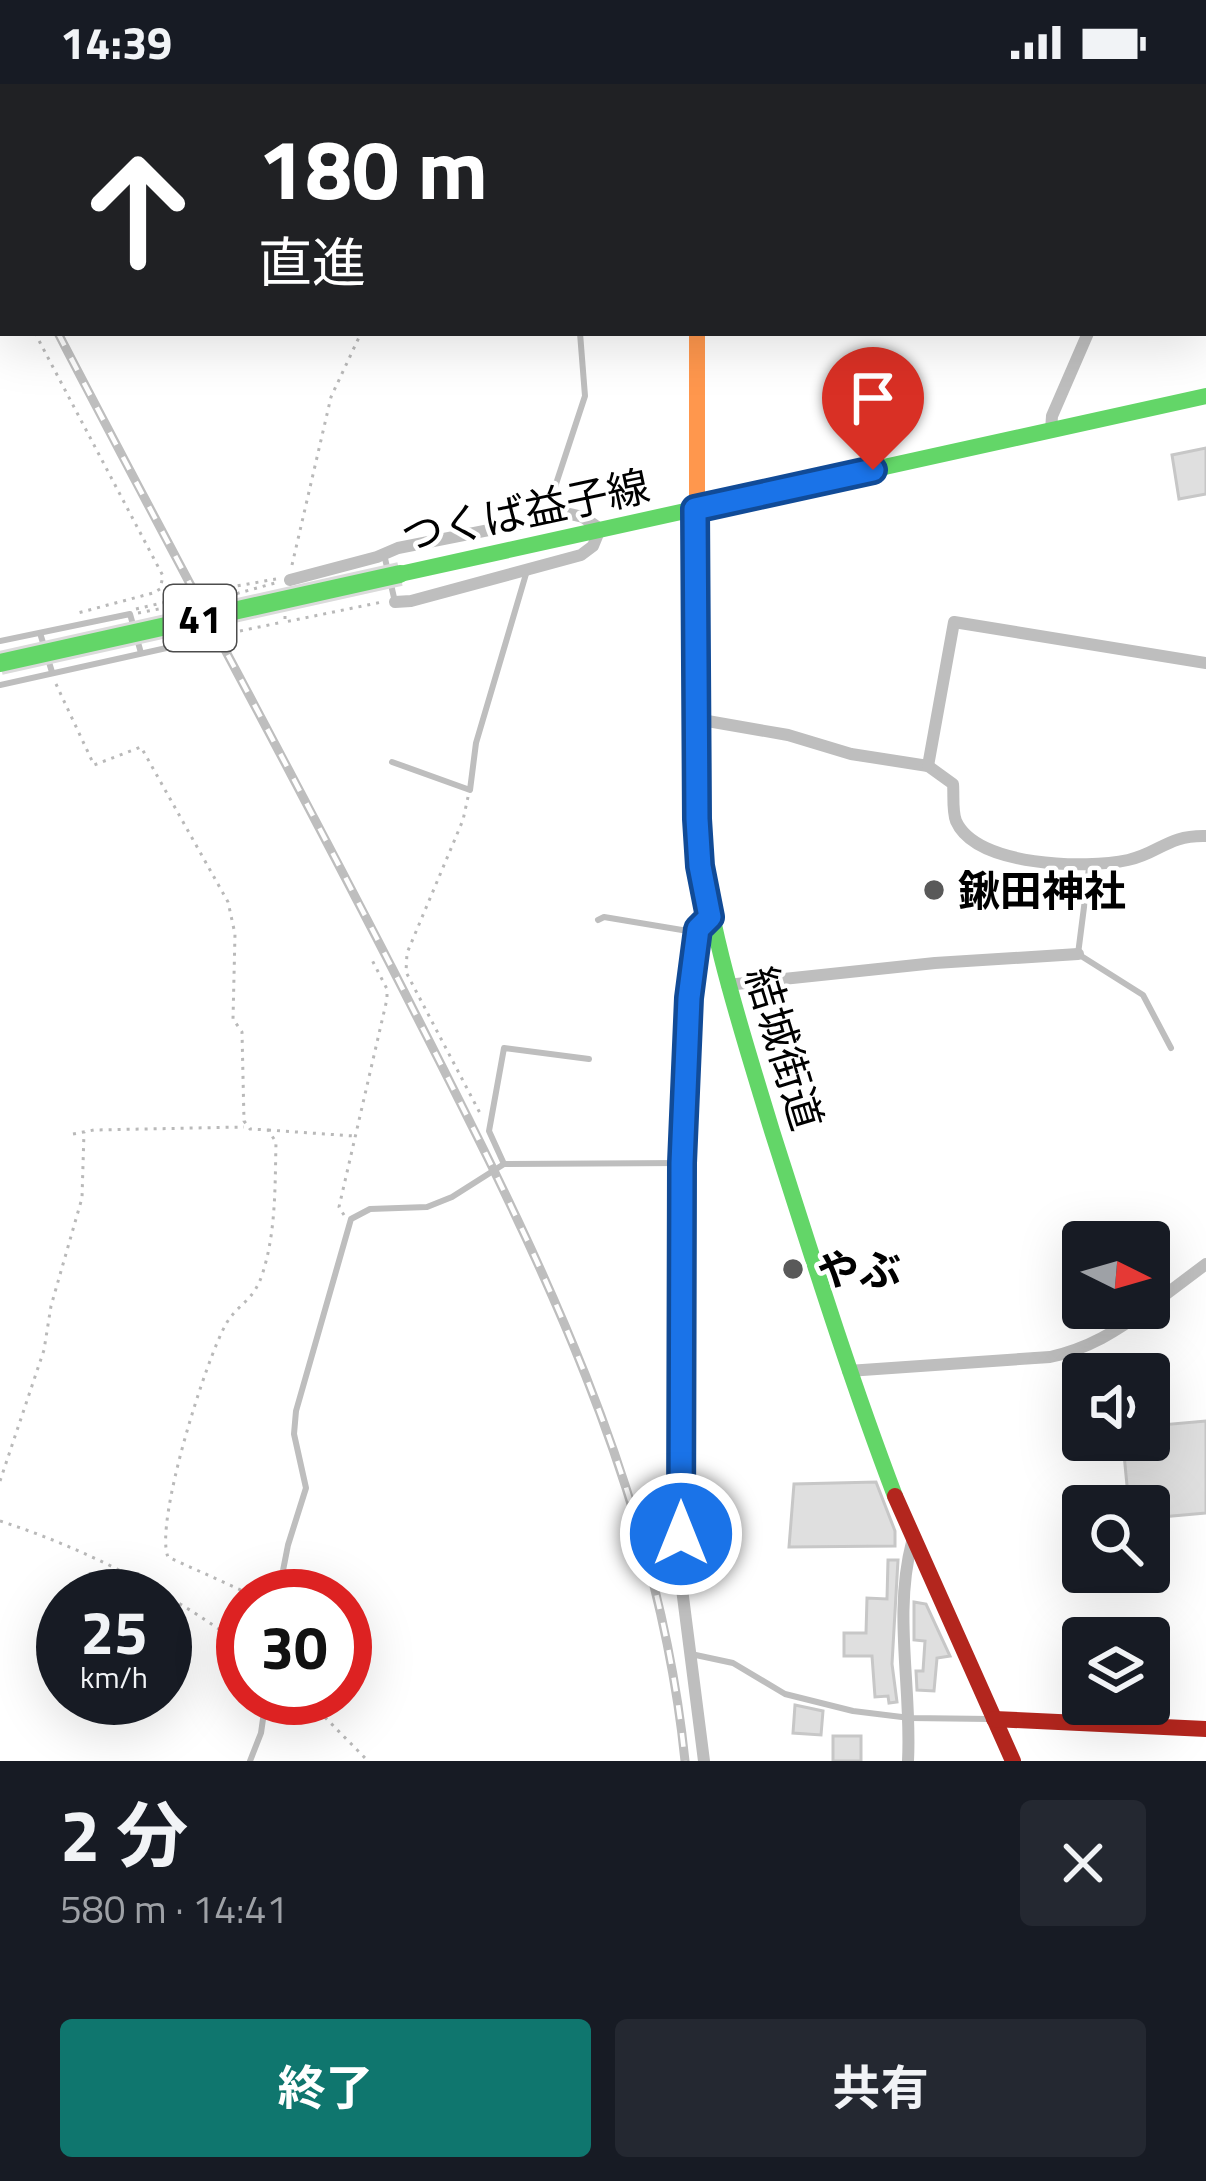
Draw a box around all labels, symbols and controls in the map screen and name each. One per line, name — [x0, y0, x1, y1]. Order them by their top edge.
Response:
text: 14:39 — [60, 8, 172, 76]
text: 180 m — [258, 104, 488, 232]
icon: ahead — [60, 132, 216, 288]
text: 直進 — [258, 221, 366, 303]
pin — [822, 347, 924, 470]
icon: arrive — [840, 365, 906, 431]
street label: つくば益子線 — [395, 453, 655, 567]
road number: 41 — [164, 585, 236, 651]
place label: 鍬田神社 — [958, 858, 1126, 922]
marker: 鍬田神社 — [921, 877, 947, 903]
street label: 結城街道 — [730, 958, 840, 1138]
north arrow — [1062, 1221, 1170, 1329]
map controls — [1062, 1221, 1170, 1725]
place label: やぶ — [817, 1237, 901, 1301]
marker: やぶ — [780, 1256, 806, 1282]
button: sound — [1062, 1353, 1170, 1461]
position arrow — [618, 1471, 744, 1597]
button: search — [1062, 1485, 1170, 1593]
speed limit sign: 30 — [216, 1569, 372, 1725]
text: 25 — [80, 1586, 148, 1677]
button: layers — [1062, 1617, 1170, 1725]
text: km/h — [80, 1654, 148, 1700]
text: 2 分 — [60, 1779, 188, 1889]
button: close — [1020, 1800, 1146, 1926]
text: 580 m · 14:41 — [60, 1879, 288, 1938]
button: 終了 — [60, 2019, 591, 2157]
button: 共有 — [615, 2019, 1146, 2157]

